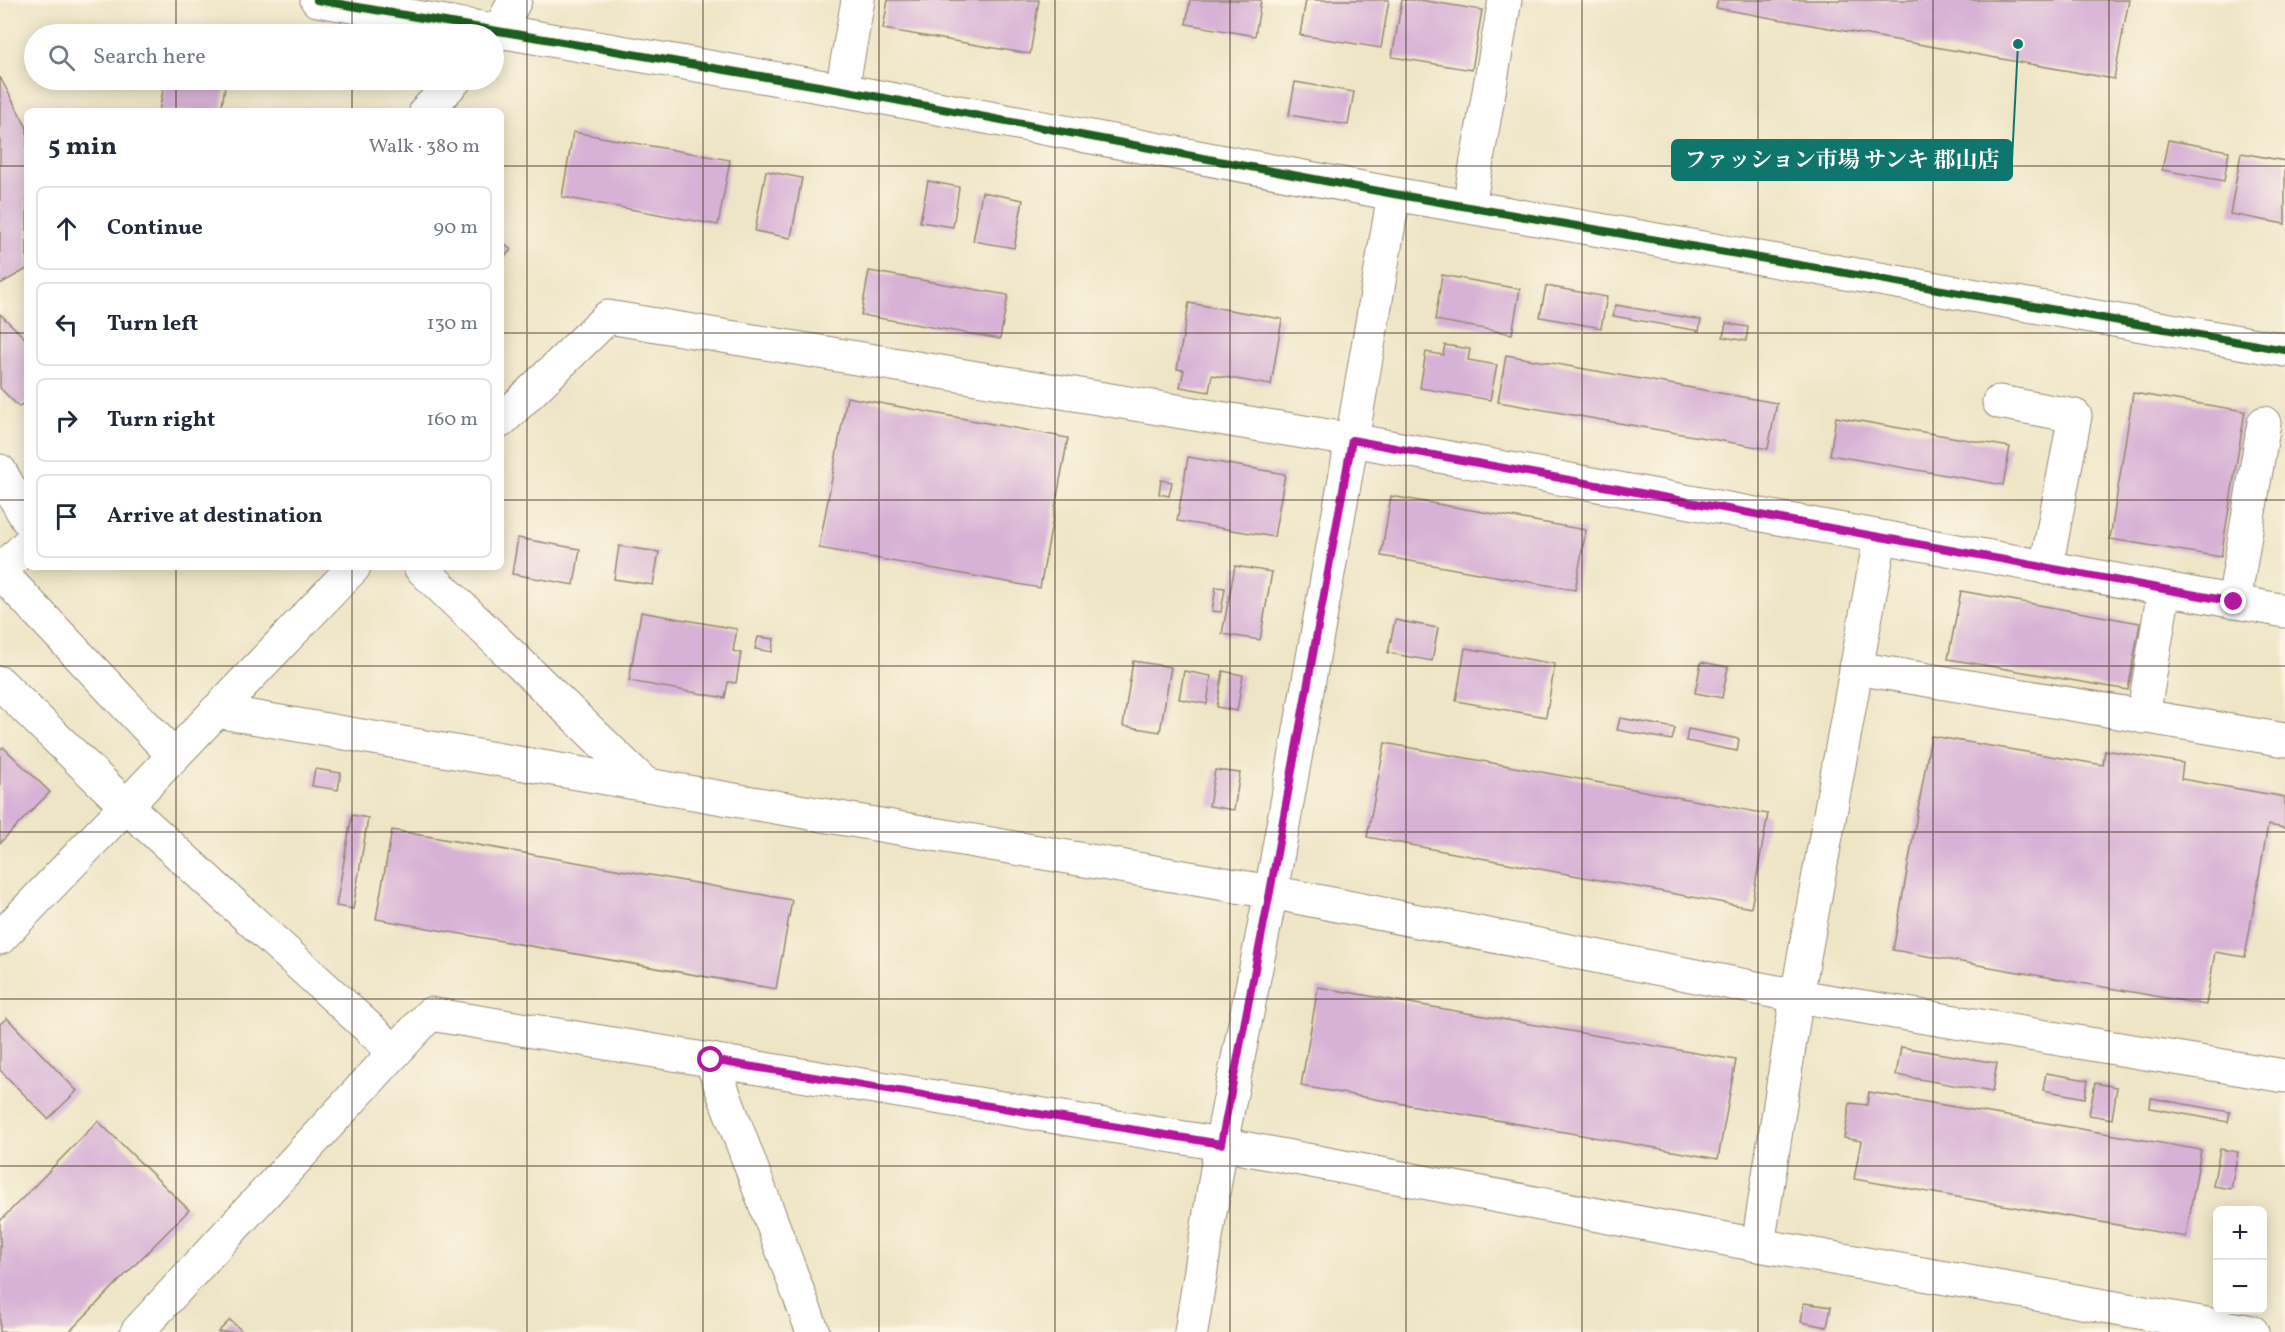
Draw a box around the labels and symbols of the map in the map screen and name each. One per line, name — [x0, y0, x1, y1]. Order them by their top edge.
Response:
callout: ファッション市場 サンキ 郡山店 — [1672, 140, 2012, 180]
text: ファッション市場 サンキ 郡山店 — [1685, 146, 1999, 177]
route end — [2220, 588, 2246, 614]
route start — [697, 1046, 723, 1072]

